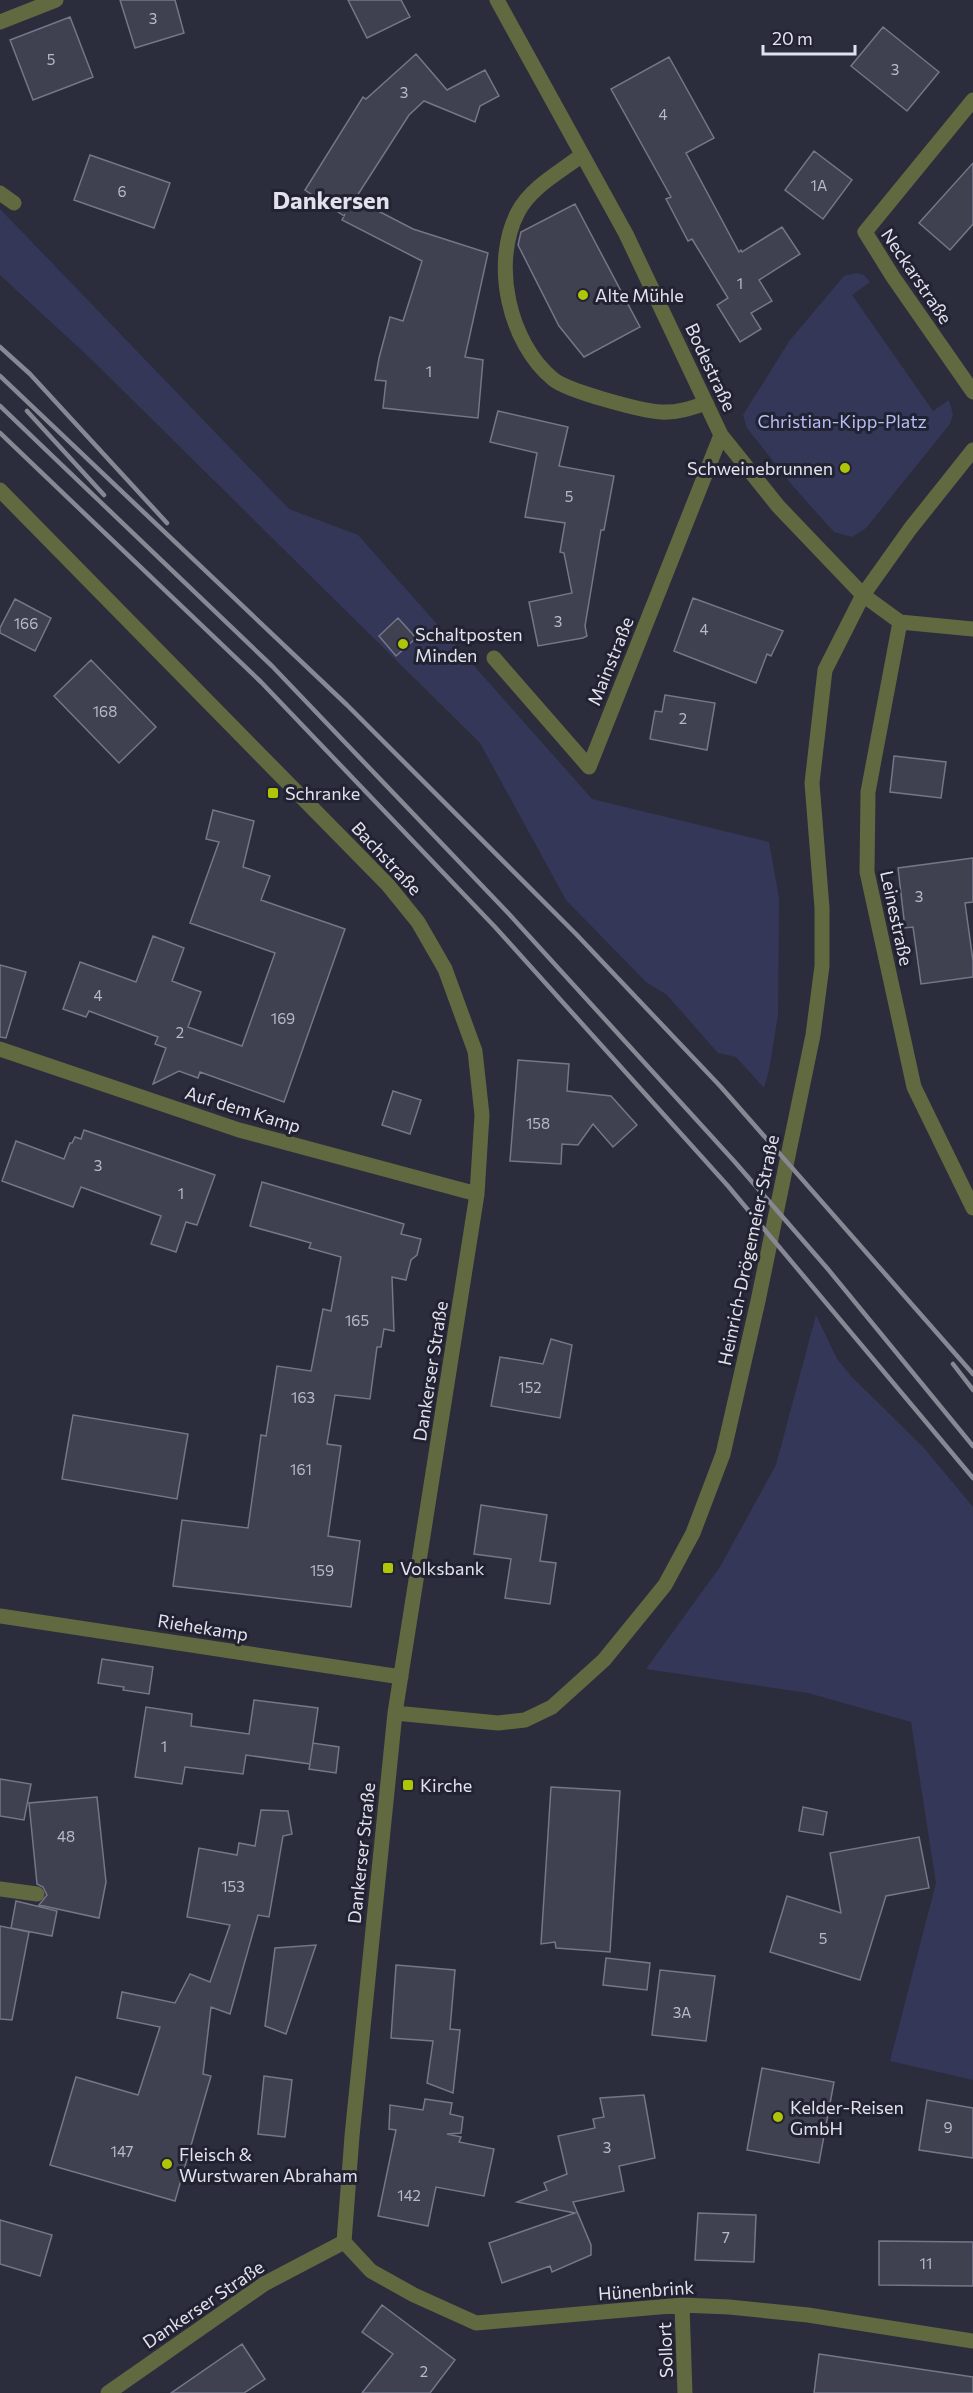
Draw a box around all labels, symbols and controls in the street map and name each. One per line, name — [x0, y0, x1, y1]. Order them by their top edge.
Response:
house number: 3 — [149, 9, 157, 27]
scale bar — [763, 18, 854, 56]
text: 20 m — [772, 27, 813, 49]
house number: 5 — [47, 50, 55, 68]
house number: 3 — [891, 60, 899, 78]
house number: 3 — [400, 83, 408, 101]
house number: 4 — [659, 105, 668, 123]
house number: 1A — [811, 176, 827, 194]
house number: 6 — [117, 182, 127, 200]
district label: Dankersen — [272, 185, 390, 214]
street label: Neckarstraße — [877, 224, 957, 328]
house number: 1 — [737, 274, 743, 292]
place label: Alte Mühle — [595, 284, 684, 306]
marker: Alte Mühle — [576, 288, 590, 302]
street label: Bodestraße — [681, 319, 741, 415]
house number: 1 — [426, 362, 432, 380]
park label: Christian-Kipp-Platz — [757, 410, 927, 432]
place label: Schweinebrunnen — [687, 457, 833, 479]
marker: Schweinebrunnen — [838, 461, 852, 475]
house number: 5 — [565, 487, 573, 505]
house number: 3 — [554, 612, 562, 630]
street label: Mainstraße — [582, 613, 638, 709]
house number: 166 — [14, 614, 38, 632]
house number: 4 — [700, 620, 709, 638]
place label: Schaltposten Minden — [415, 623, 523, 666]
marker: Schaltposten Minden — [396, 637, 410, 651]
house number: 168 — [93, 702, 117, 720]
house number: 2 — [679, 709, 687, 727]
place label: Schranke — [285, 782, 360, 804]
marker: Schranke — [266, 786, 280, 800]
street label: Bachstraße — [347, 817, 427, 899]
street label: Leinestraße — [876, 868, 918, 968]
house number: 3 — [915, 887, 923, 905]
house number: 4 — [94, 986, 103, 1004]
house number: 169 — [271, 1009, 295, 1027]
house number: 2 — [176, 1023, 184, 1041]
street label: Auf dem Kamp — [183, 1081, 303, 1137]
house number: 158 — [526, 1114, 550, 1132]
street label: Heinrich-Drögemeier-Straße — [713, 1133, 783, 1367]
house number: 3 — [94, 1156, 102, 1174]
house number: 1 — [178, 1184, 184, 1202]
street label: Dankerser Straße — [408, 1299, 452, 1443]
house number: 165 — [345, 1311, 369, 1329]
house number: 152 — [518, 1378, 542, 1396]
house number: 163 — [291, 1388, 315, 1406]
house number: 161 — [290, 1460, 312, 1478]
place label: Volksbank — [400, 1557, 485, 1579]
house number: 159 — [310, 1561, 334, 1579]
marker: Volksbank — [381, 1561, 395, 1575]
street label: Riehekamp — [156, 1609, 250, 1645]
house number: 1 — [161, 1737, 167, 1755]
place label: Kirche — [420, 1774, 472, 1796]
marker: Kirche — [401, 1778, 415, 1792]
street label: Dankerser Straße — [343, 1781, 379, 1925]
house number: 48 — [57, 1827, 75, 1845]
house number: 153 — [221, 1877, 245, 1895]
house number: 5 — [819, 1929, 827, 1947]
house number: 3A — [673, 2003, 691, 2021]
place label: Kelder-Reisen GmbH — [790, 2096, 904, 2139]
marker: Kelder-Reisen GmbH — [771, 2110, 785, 2124]
house number: 9 — [943, 2118, 953, 2136]
house number: 3 — [603, 2138, 611, 2156]
house number: 147 — [110, 2142, 134, 2160]
place label: Fleisch & Wurstwaren Abraham — [179, 2143, 358, 2186]
marker: Fleisch & Wurstwaren Abraham — [160, 2157, 174, 2171]
house number: 142 — [397, 2186, 421, 2204]
house number: 7 — [722, 2228, 730, 2246]
house number: 11 — [920, 2254, 932, 2272]
street label: Dankerser Straße — [138, 2255, 268, 2353]
street label: Hünenbrink — [597, 2276, 695, 2304]
street label: Sollort — [653, 2322, 677, 2378]
house number: 2 — [420, 2362, 428, 2380]

